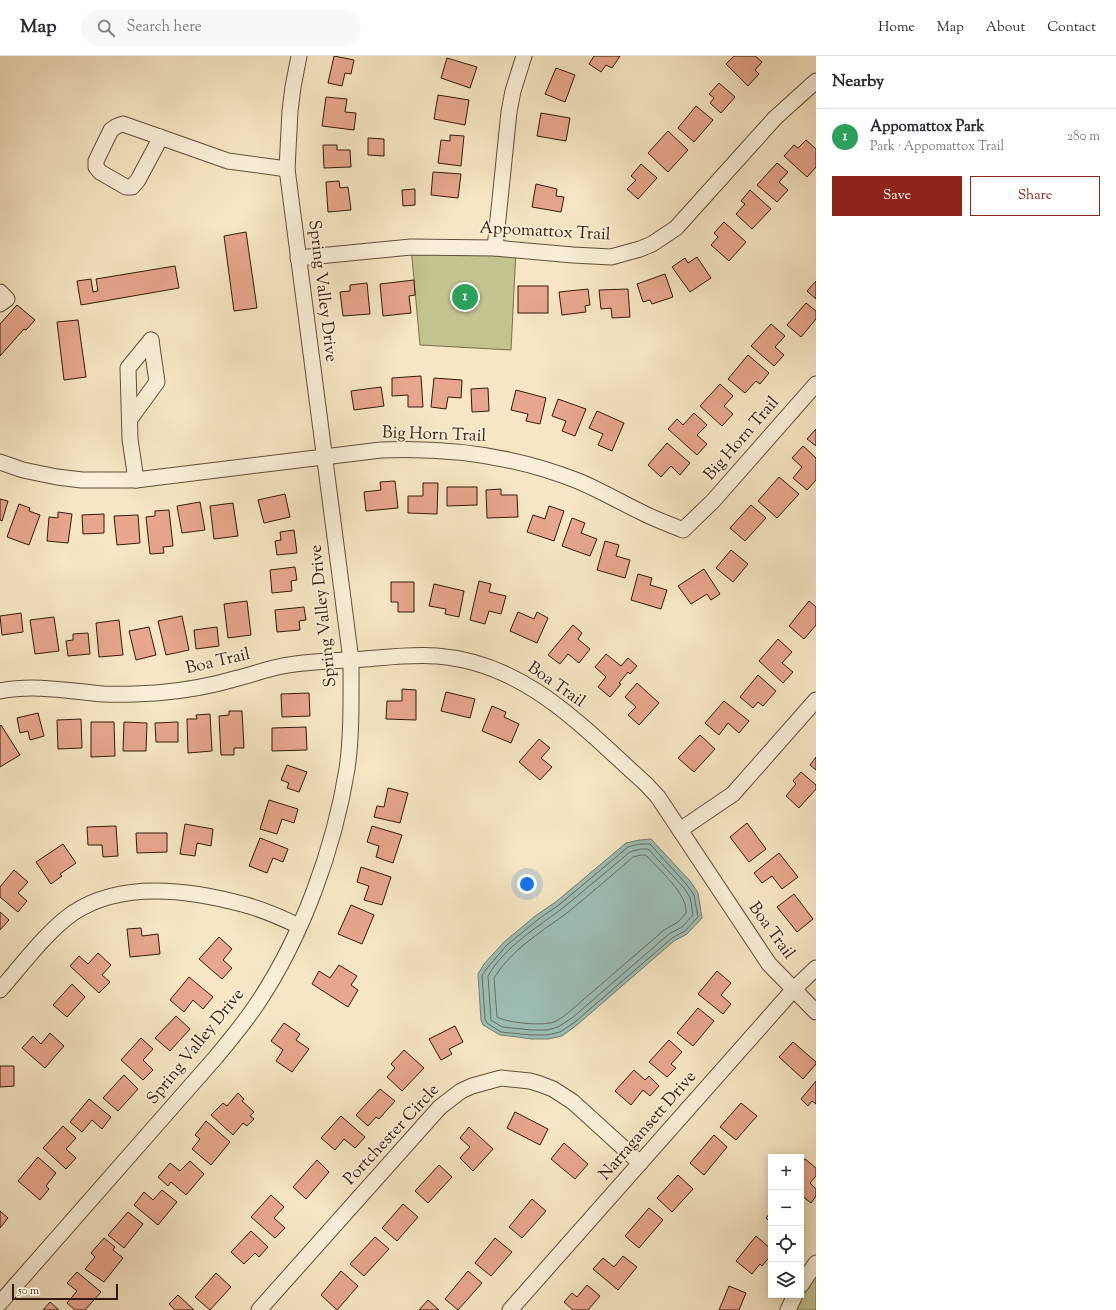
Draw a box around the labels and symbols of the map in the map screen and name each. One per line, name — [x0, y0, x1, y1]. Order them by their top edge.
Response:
street label: Appomattox Trail — [479, 217, 611, 247]
street label: Spring Valley Drive — [301, 219, 343, 364]
pin: 1 — [452, 282, 478, 312]
street label: Big Horn Trail — [699, 392, 785, 486]
street label: Big Horn Trail — [381, 421, 487, 449]
street label: Spring Valley Drive — [305, 544, 343, 688]
street label: Boa Trail — [183, 643, 253, 681]
street label: Boa Trail — [522, 656, 590, 714]
your location — [517, 874, 537, 894]
street label: Boa Trail — [742, 897, 800, 965]
street label: Spring Valley Drive — [142, 984, 250, 1110]
street label: Narragansett Drive — [594, 1066, 702, 1186]
street label: Portchester Circle — [339, 1079, 445, 1191]
scale bar — [12, 1282, 118, 1301]

